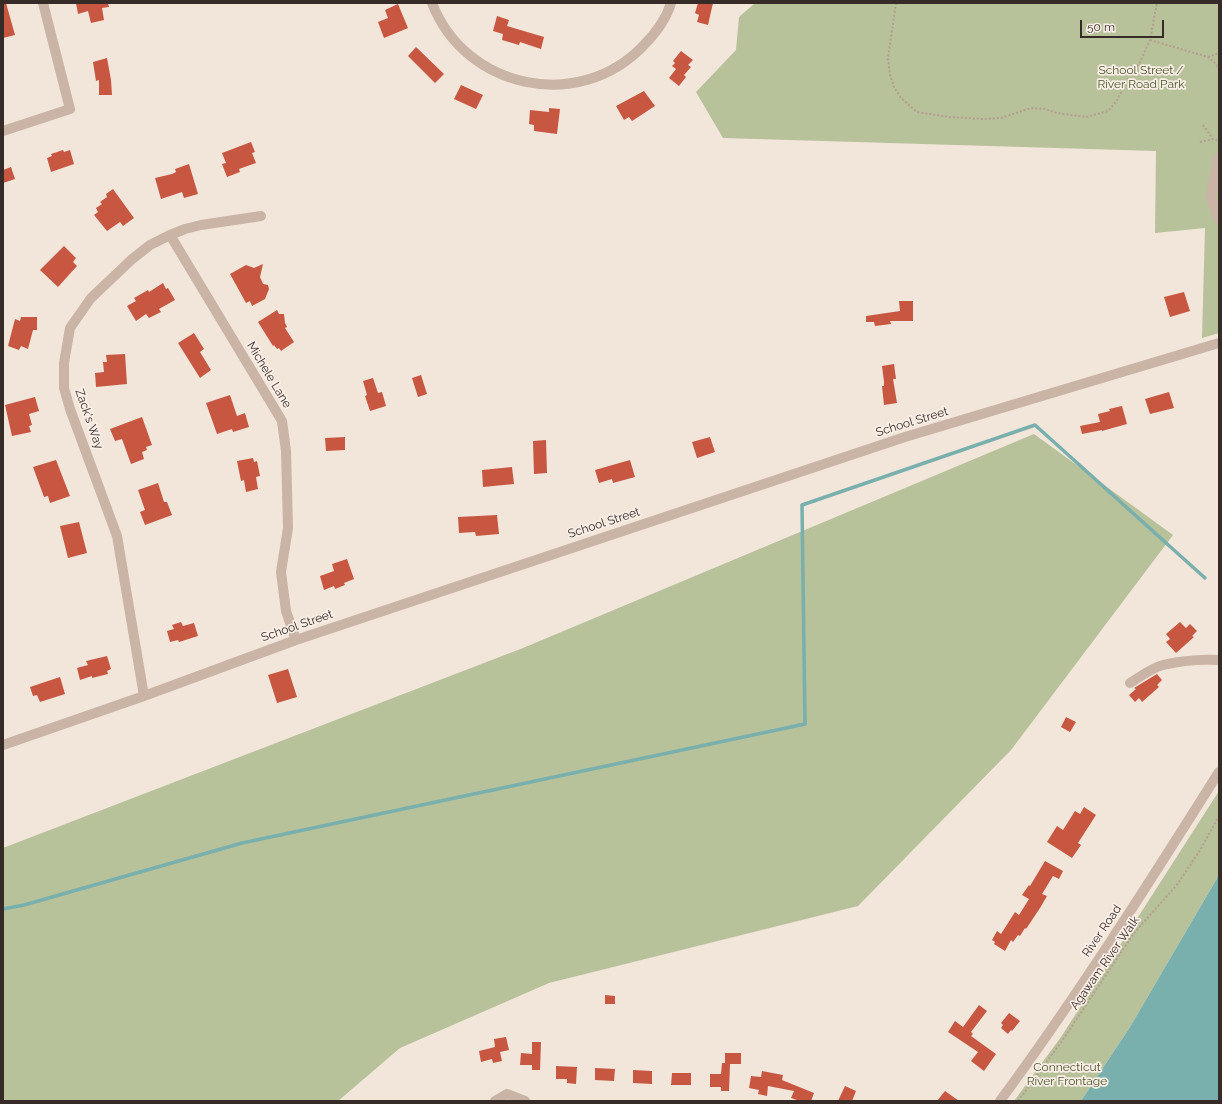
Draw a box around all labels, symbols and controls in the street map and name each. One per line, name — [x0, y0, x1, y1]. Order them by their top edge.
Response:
scale bar — [1082, 12, 1166, 38]
text: 50 m — [1087, 20, 1115, 34]
park label: School Street / River Road Park — [1097, 63, 1185, 91]
street label: Michele Lane — [244, 339, 294, 411]
street label: Zack's Way — [72, 387, 106, 451]
street label: School Street — [874, 404, 950, 440]
street label: School Street — [566, 505, 642, 541]
street label: School Street — [259, 607, 335, 645]
street label: River Road — [1079, 902, 1125, 960]
street label: Agawam River Walk — [1067, 913, 1143, 1013]
park label: Connecticut River Frontage — [1027, 1060, 1107, 1088]

